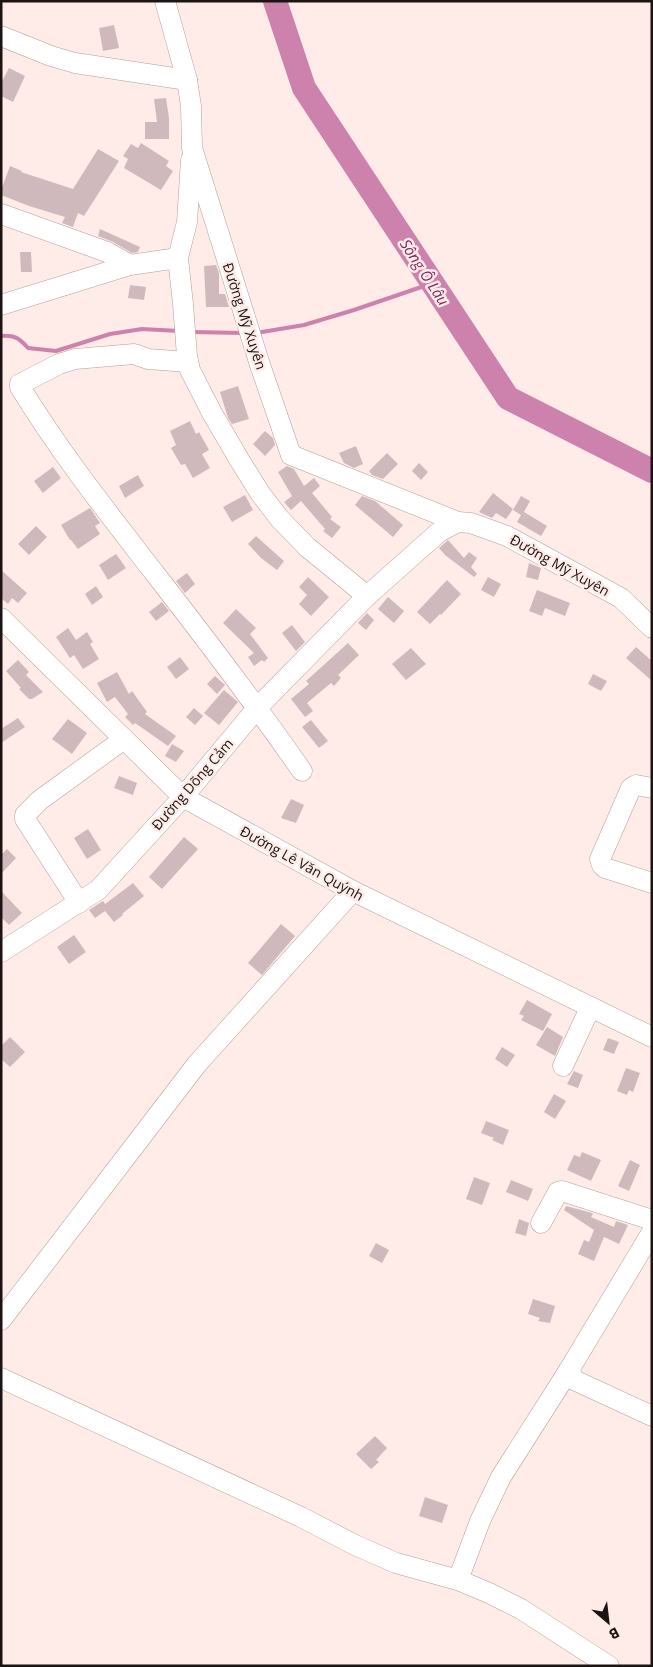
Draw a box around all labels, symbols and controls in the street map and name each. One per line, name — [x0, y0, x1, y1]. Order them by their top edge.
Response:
water label: Sông Ô Lâu — [396, 235, 454, 309]
street label: Đường Mỹ Xuyên — [219, 260, 271, 372]
street label: Đường Mỹ Xuyên — [507, 530, 613, 600]
street label: Đường Dõng Cảm — [147, 734, 237, 834]
street label: Đường Lê Văn Quýnh — [237, 821, 367, 905]
north arrow — [583, 1597, 633, 1647]
text: B — [606, 1623, 623, 1645]

